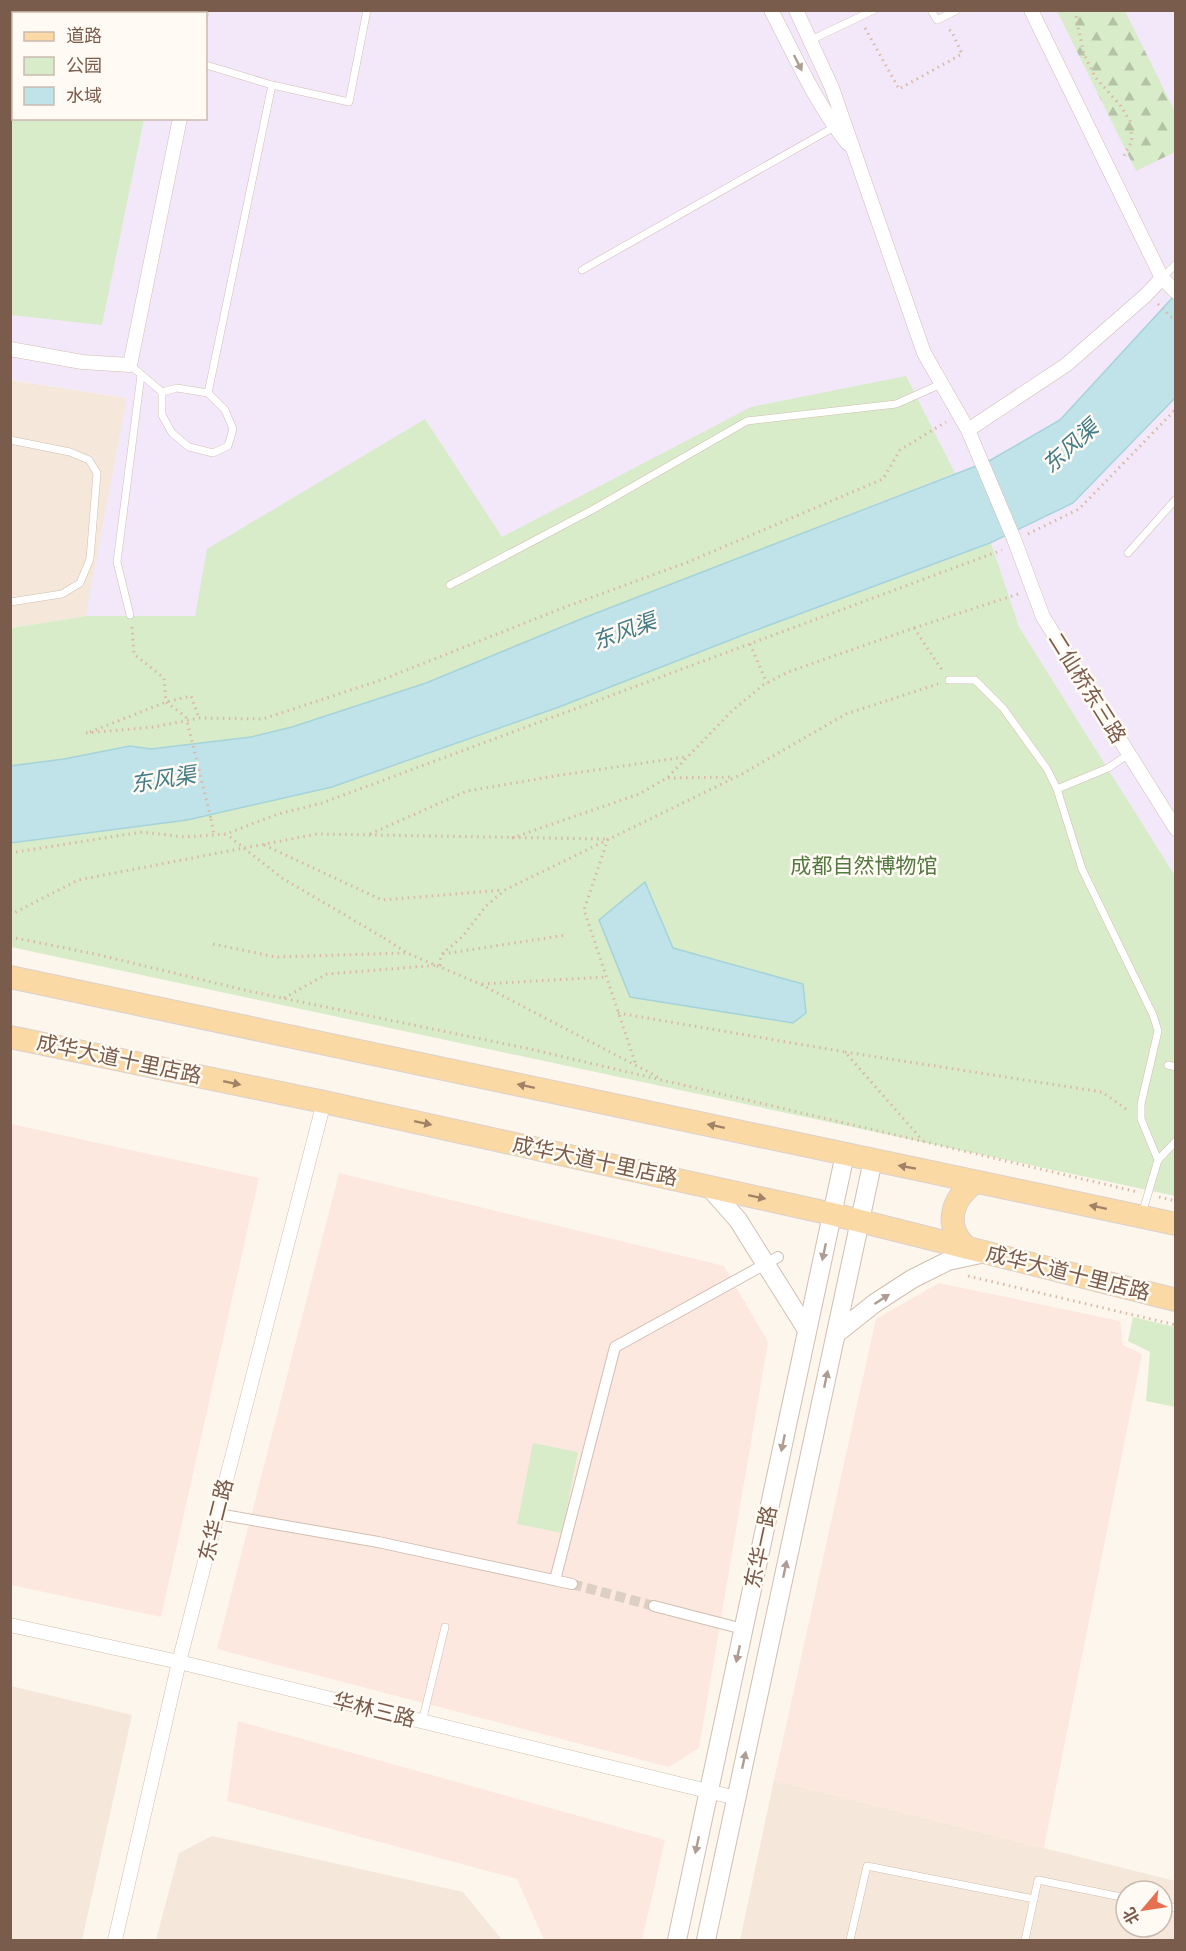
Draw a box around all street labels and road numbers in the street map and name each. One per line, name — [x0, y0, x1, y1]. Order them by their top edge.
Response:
street label: 二仙桥东三路 — [1043, 628, 1131, 748]
street label: 成华大道十里店路 — [34, 1030, 204, 1088]
street label: 成华大道十里店路 — [510, 1132, 680, 1190]
street label: 成华大道十里店路 — [984, 1241, 1152, 1305]
street label: 东华二路 — [194, 1476, 238, 1564]
street label: 东华一路 — [741, 1503, 781, 1591]
street label: 华林三路 — [330, 1688, 418, 1732]

